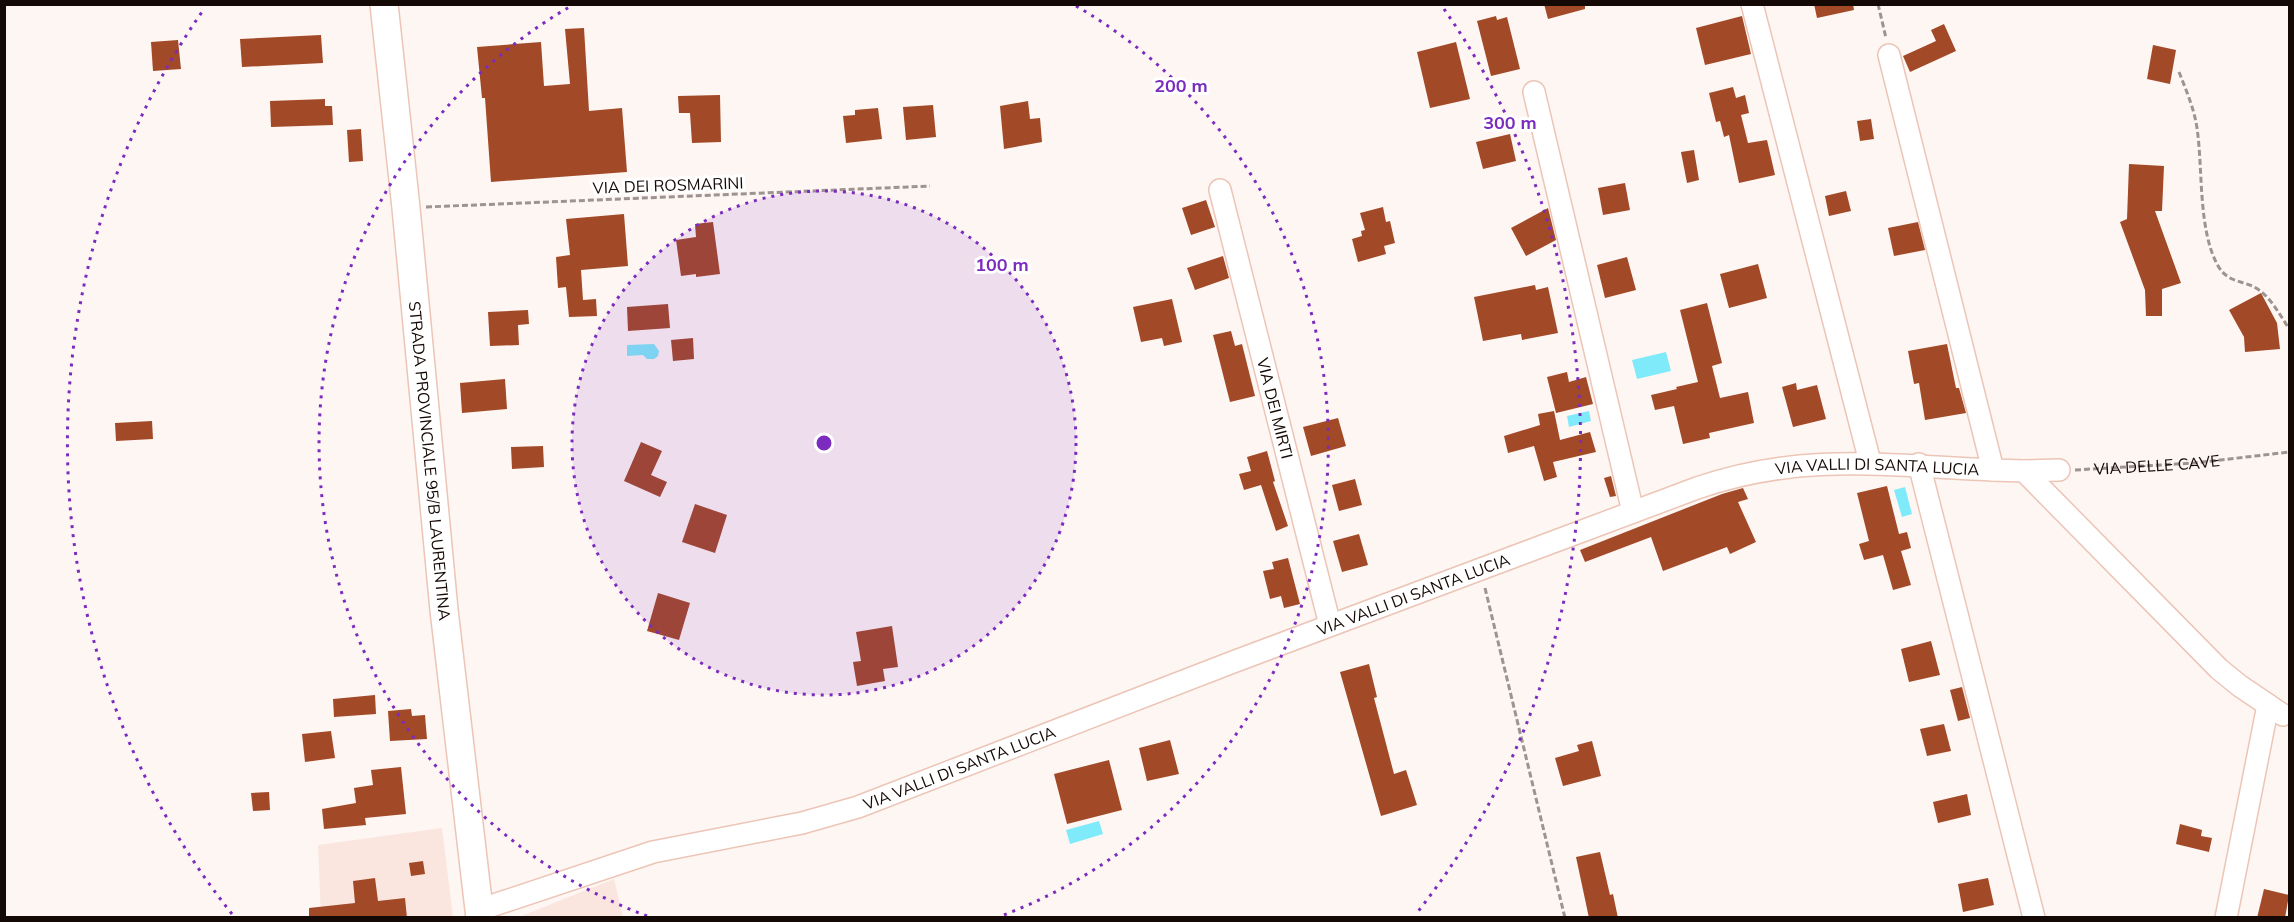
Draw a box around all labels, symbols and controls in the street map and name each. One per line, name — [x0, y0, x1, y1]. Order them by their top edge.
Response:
text: 200 m — [1154, 74, 1208, 97]
text: 300 m — [1483, 111, 1537, 134]
street label: VIA DEI ROSMARINI — [592, 172, 744, 198]
text: 100 m — [975, 253, 1029, 276]
street label: STRADA PROVINCIALE 95/B LAURENTINA — [405, 300, 455, 622]
street label: VIA DEI MIRTI — [1253, 356, 1298, 461]
centre of rings — [814, 433, 834, 453]
street label: VIA DELLE CAVE — [2093, 450, 2221, 479]
street label: VIA VALLI DI SANTA LUCIA — [1774, 454, 1980, 479]
street label: VIA VALLI DI SANTA LUCIA — [1314, 549, 1513, 640]
street label: VIA VALLI DI SANTA LUCIA — [860, 722, 1058, 814]

